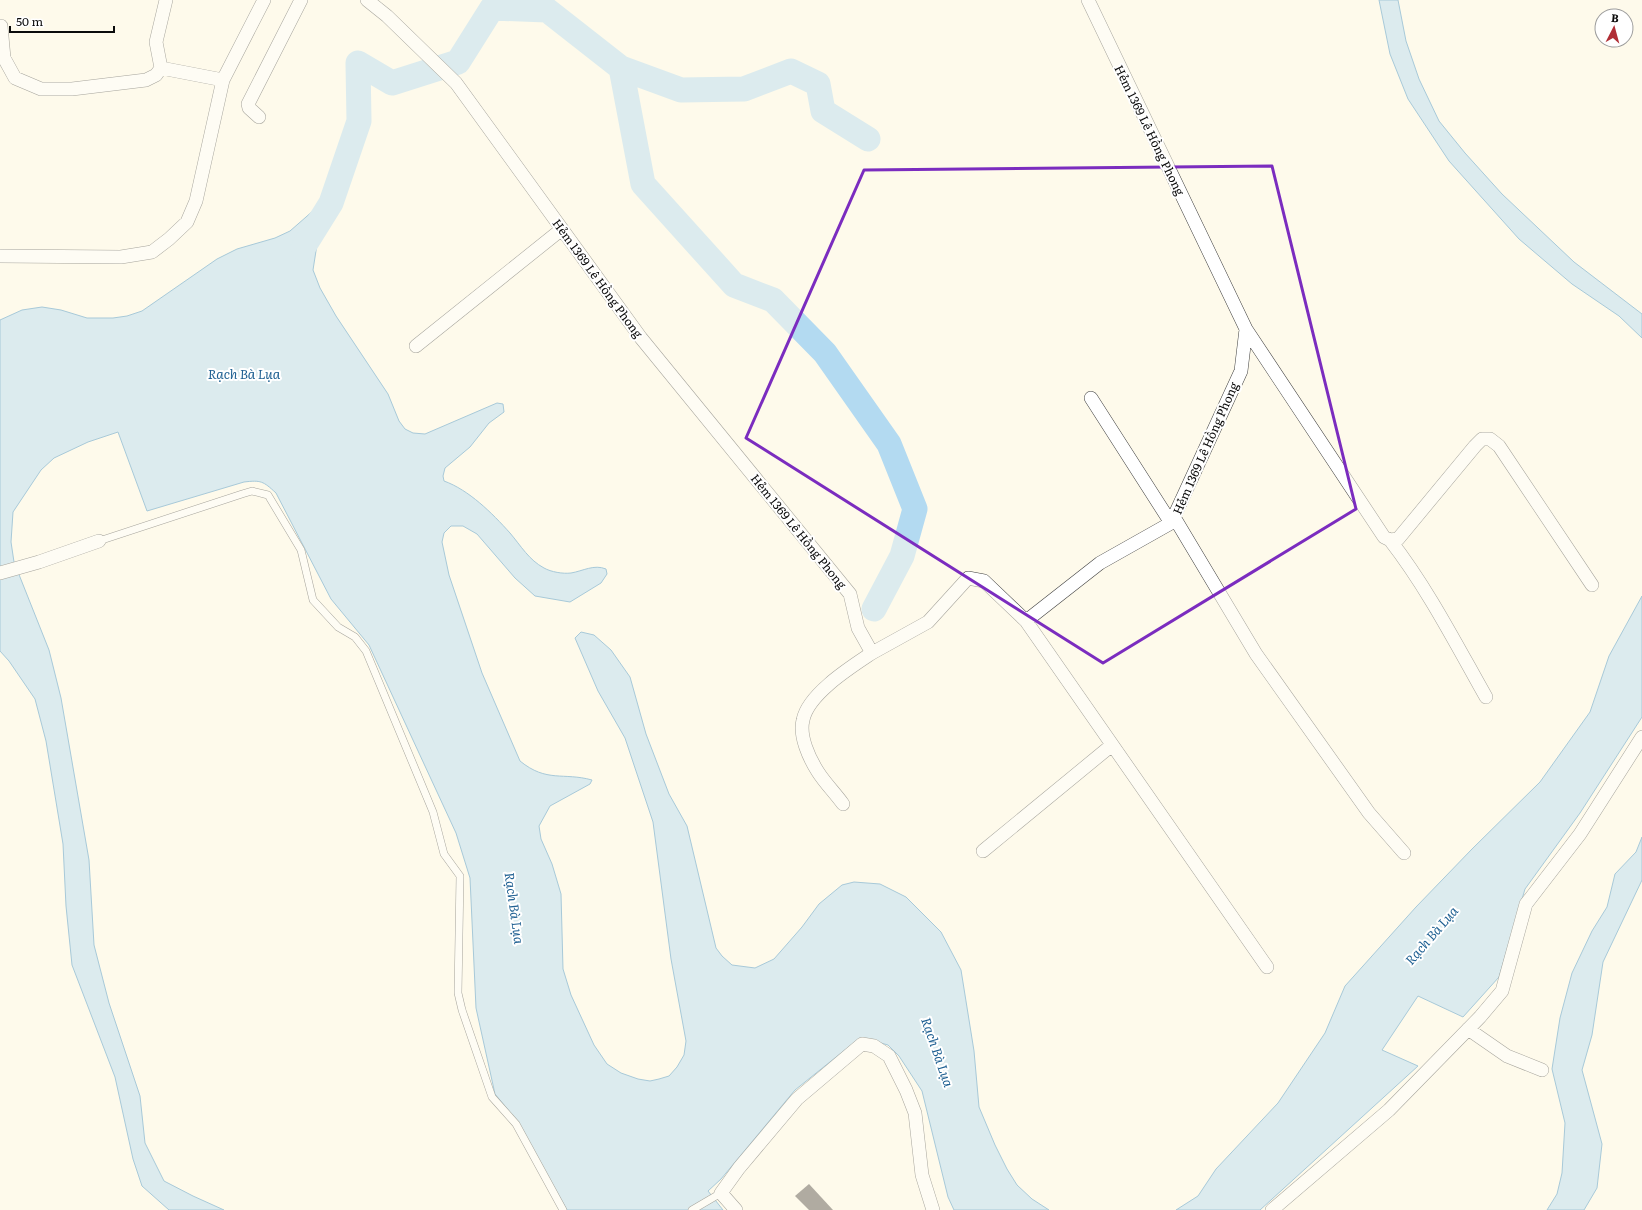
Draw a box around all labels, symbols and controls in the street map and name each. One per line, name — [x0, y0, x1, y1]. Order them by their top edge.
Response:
scale bar — [10, 8, 114, 34]
north arrow — [1594, 8, 1634, 48]
text: B — [1611, 9, 1620, 25]
text: 50 m — [16, 12, 43, 30]
street label: Hẻm 1369 Lê Hồng Phong — [1110, 62, 1190, 199]
street label: Hẻm 1369 Lê Hồng Phong — [549, 215, 648, 342]
water label: Rạch Bà Lụa — [208, 364, 281, 383]
street label: Hẻm 1369 Lê Hồng Phong — [1168, 379, 1243, 517]
street label: Hẻm 1369 Lê Hồng Phong — [747, 470, 851, 593]
water label: Rạch Bà Lụa — [501, 871, 530, 946]
water label: Rạch Bà Lụa — [1400, 901, 1462, 969]
water label: Rạch Bà Lụa — [917, 1015, 959, 1090]

